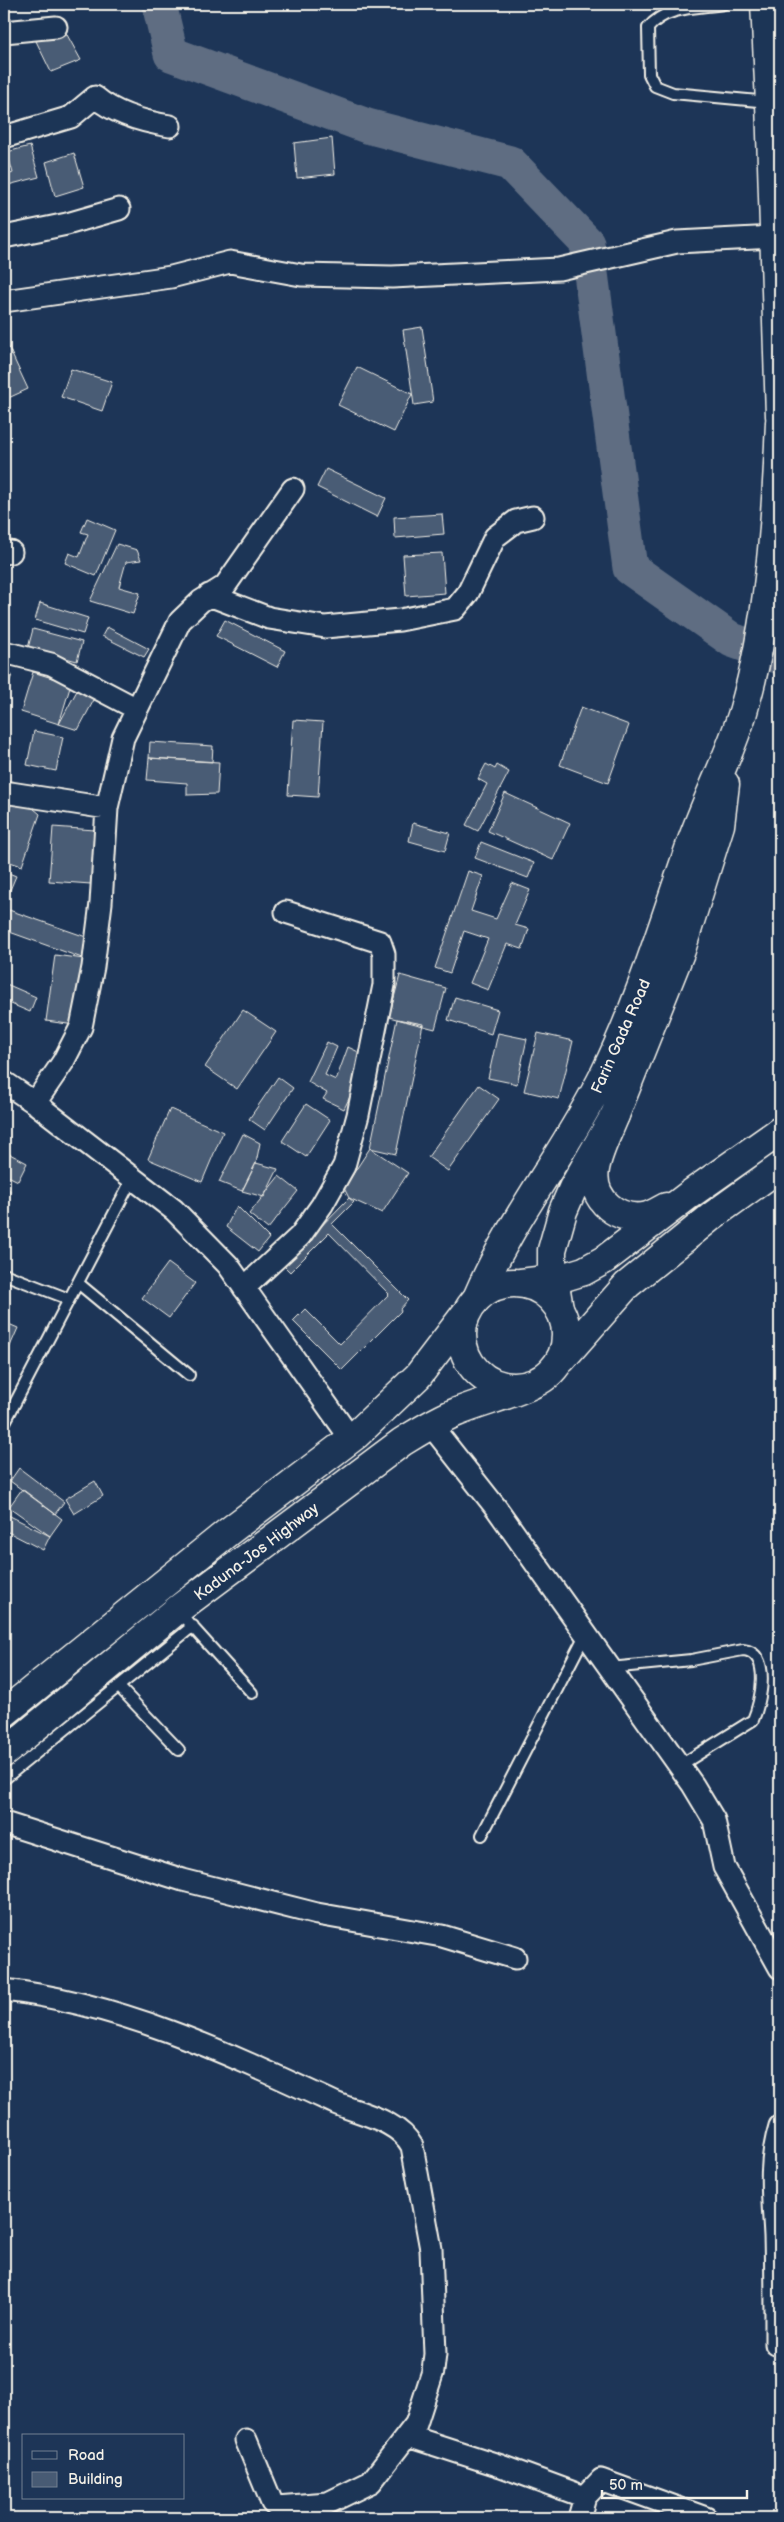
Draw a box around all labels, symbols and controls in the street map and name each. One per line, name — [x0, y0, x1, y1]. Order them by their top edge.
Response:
street label: Farin Gada Road — [588, 976, 655, 1097]
street label: Kaduna-Jos Highway — [191, 1499, 323, 1605]
legend — [22, 2434, 185, 2500]
text: Road — [68, 2446, 104, 2465]
scale bar — [602, 2467, 746, 2499]
text: Building — [68, 2470, 123, 2489]
text: 50 m — [609, 2476, 643, 2495]

